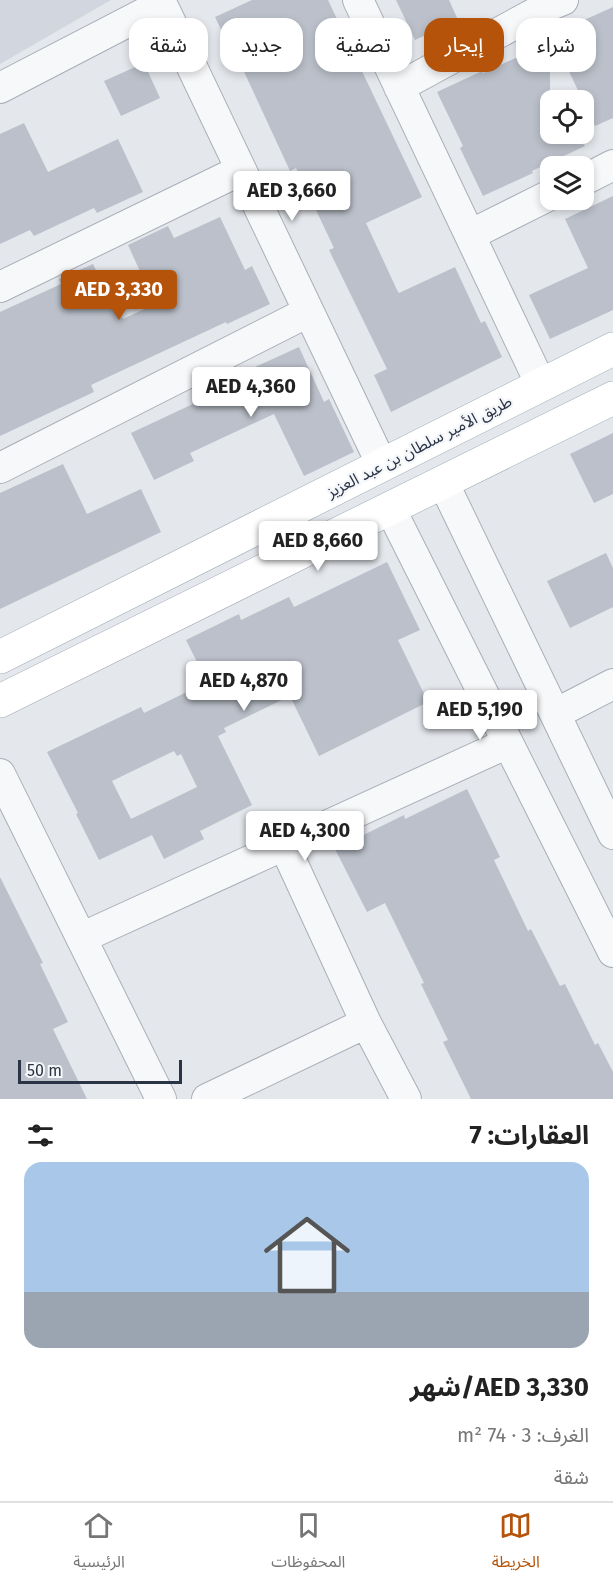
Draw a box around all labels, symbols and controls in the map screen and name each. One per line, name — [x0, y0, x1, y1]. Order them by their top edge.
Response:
chip: شقة — [129, 18, 208, 72]
chip: جديد — [220, 18, 303, 72]
chip: تصفية — [315, 18, 412, 72]
chip: إيجار — [424, 18, 504, 72]
chip: شراء — [516, 18, 596, 72]
map controls — [540, 90, 594, 210]
button: locate — [540, 90, 594, 144]
button: layers — [540, 156, 594, 210]
pin: AED 3,660 — [223, 171, 361, 222]
text: AED 3,660 — [247, 178, 337, 202]
pin: AED 3,330 — [50, 270, 188, 321]
text: AED 3,330 — [75, 277, 163, 301]
pin: AED 4,360 — [182, 367, 320, 418]
text: AED 4,360 — [206, 374, 296, 398]
street label: طريق الأمير سلطان بن عبد العزيز — [323, 391, 515, 503]
pin: AED 8,660 — [249, 521, 387, 572]
text: AED 8,660 — [273, 528, 363, 552]
pin: AED 4,870 — [175, 661, 313, 712]
text: AED 4,870 — [200, 668, 288, 692]
pin: AED 5,190 — [411, 690, 549, 741]
text: AED 5,190 — [437, 697, 523, 721]
pin: AED 4,300 — [236, 811, 374, 862]
text: AED 4,300 — [260, 818, 350, 842]
scale bar — [18, 1057, 182, 1084]
text: 50 m — [27, 1061, 62, 1080]
icon: filters — [24, 1119, 57, 1152]
text: العقارات: 7 — [470, 1120, 589, 1151]
icon: home — [253, 1201, 361, 1309]
text: AED 3,330/شهر — [410, 1372, 589, 1403]
text: الغرف: 3 · 74 m² — [457, 1423, 589, 1447]
text: شقة — [554, 1465, 589, 1489]
tab: الرئيسية — [73, 1509, 125, 1579]
tab: المحفوظات — [271, 1509, 345, 1579]
tab: الخريطة — [492, 1509, 540, 1579]

